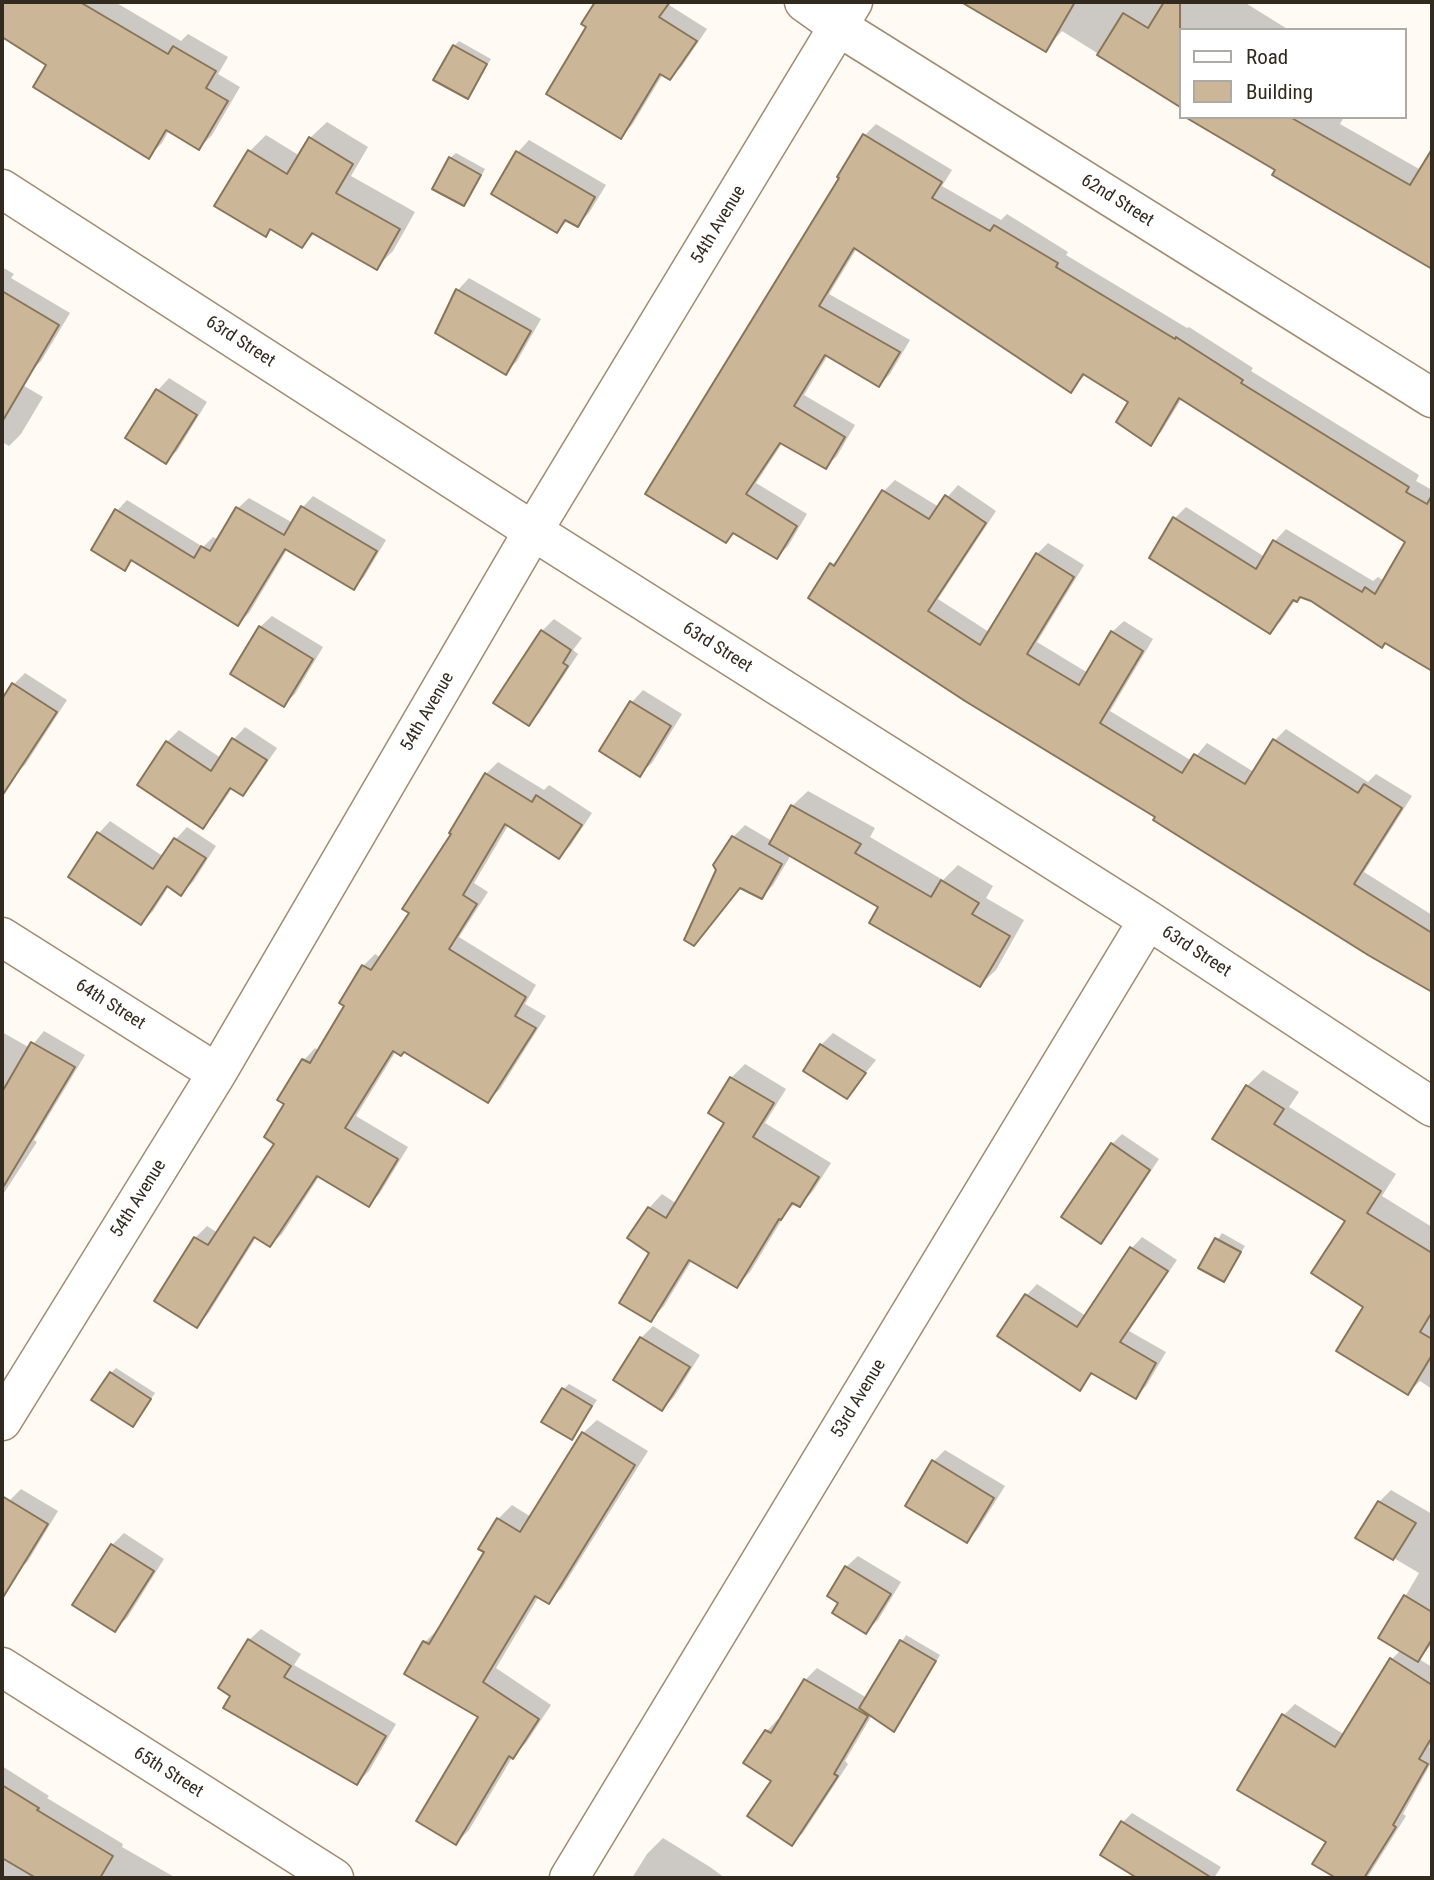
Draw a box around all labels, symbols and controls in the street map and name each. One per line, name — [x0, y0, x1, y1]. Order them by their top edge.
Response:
legend — [1178, 28, 1406, 119]
text: Road — [1246, 45, 1288, 69]
text: Building — [1246, 80, 1313, 104]
street label: 62nd Street — [1077, 170, 1157, 232]
street label: 54th Avenue — [687, 182, 751, 268]
street label: 63rd Street — [201, 312, 279, 372]
street label: 63rd Street — [678, 618, 756, 678]
street label: 54th Avenue — [397, 669, 459, 755]
street label: 63rd Street — [1157, 922, 1235, 982]
street label: 64th Street — [71, 975, 149, 1035]
street label: 54th Avenue — [107, 1156, 171, 1242]
street label: 53rd Avenue — [827, 1356, 891, 1442]
street label: 65th Street — [129, 1743, 207, 1803]

